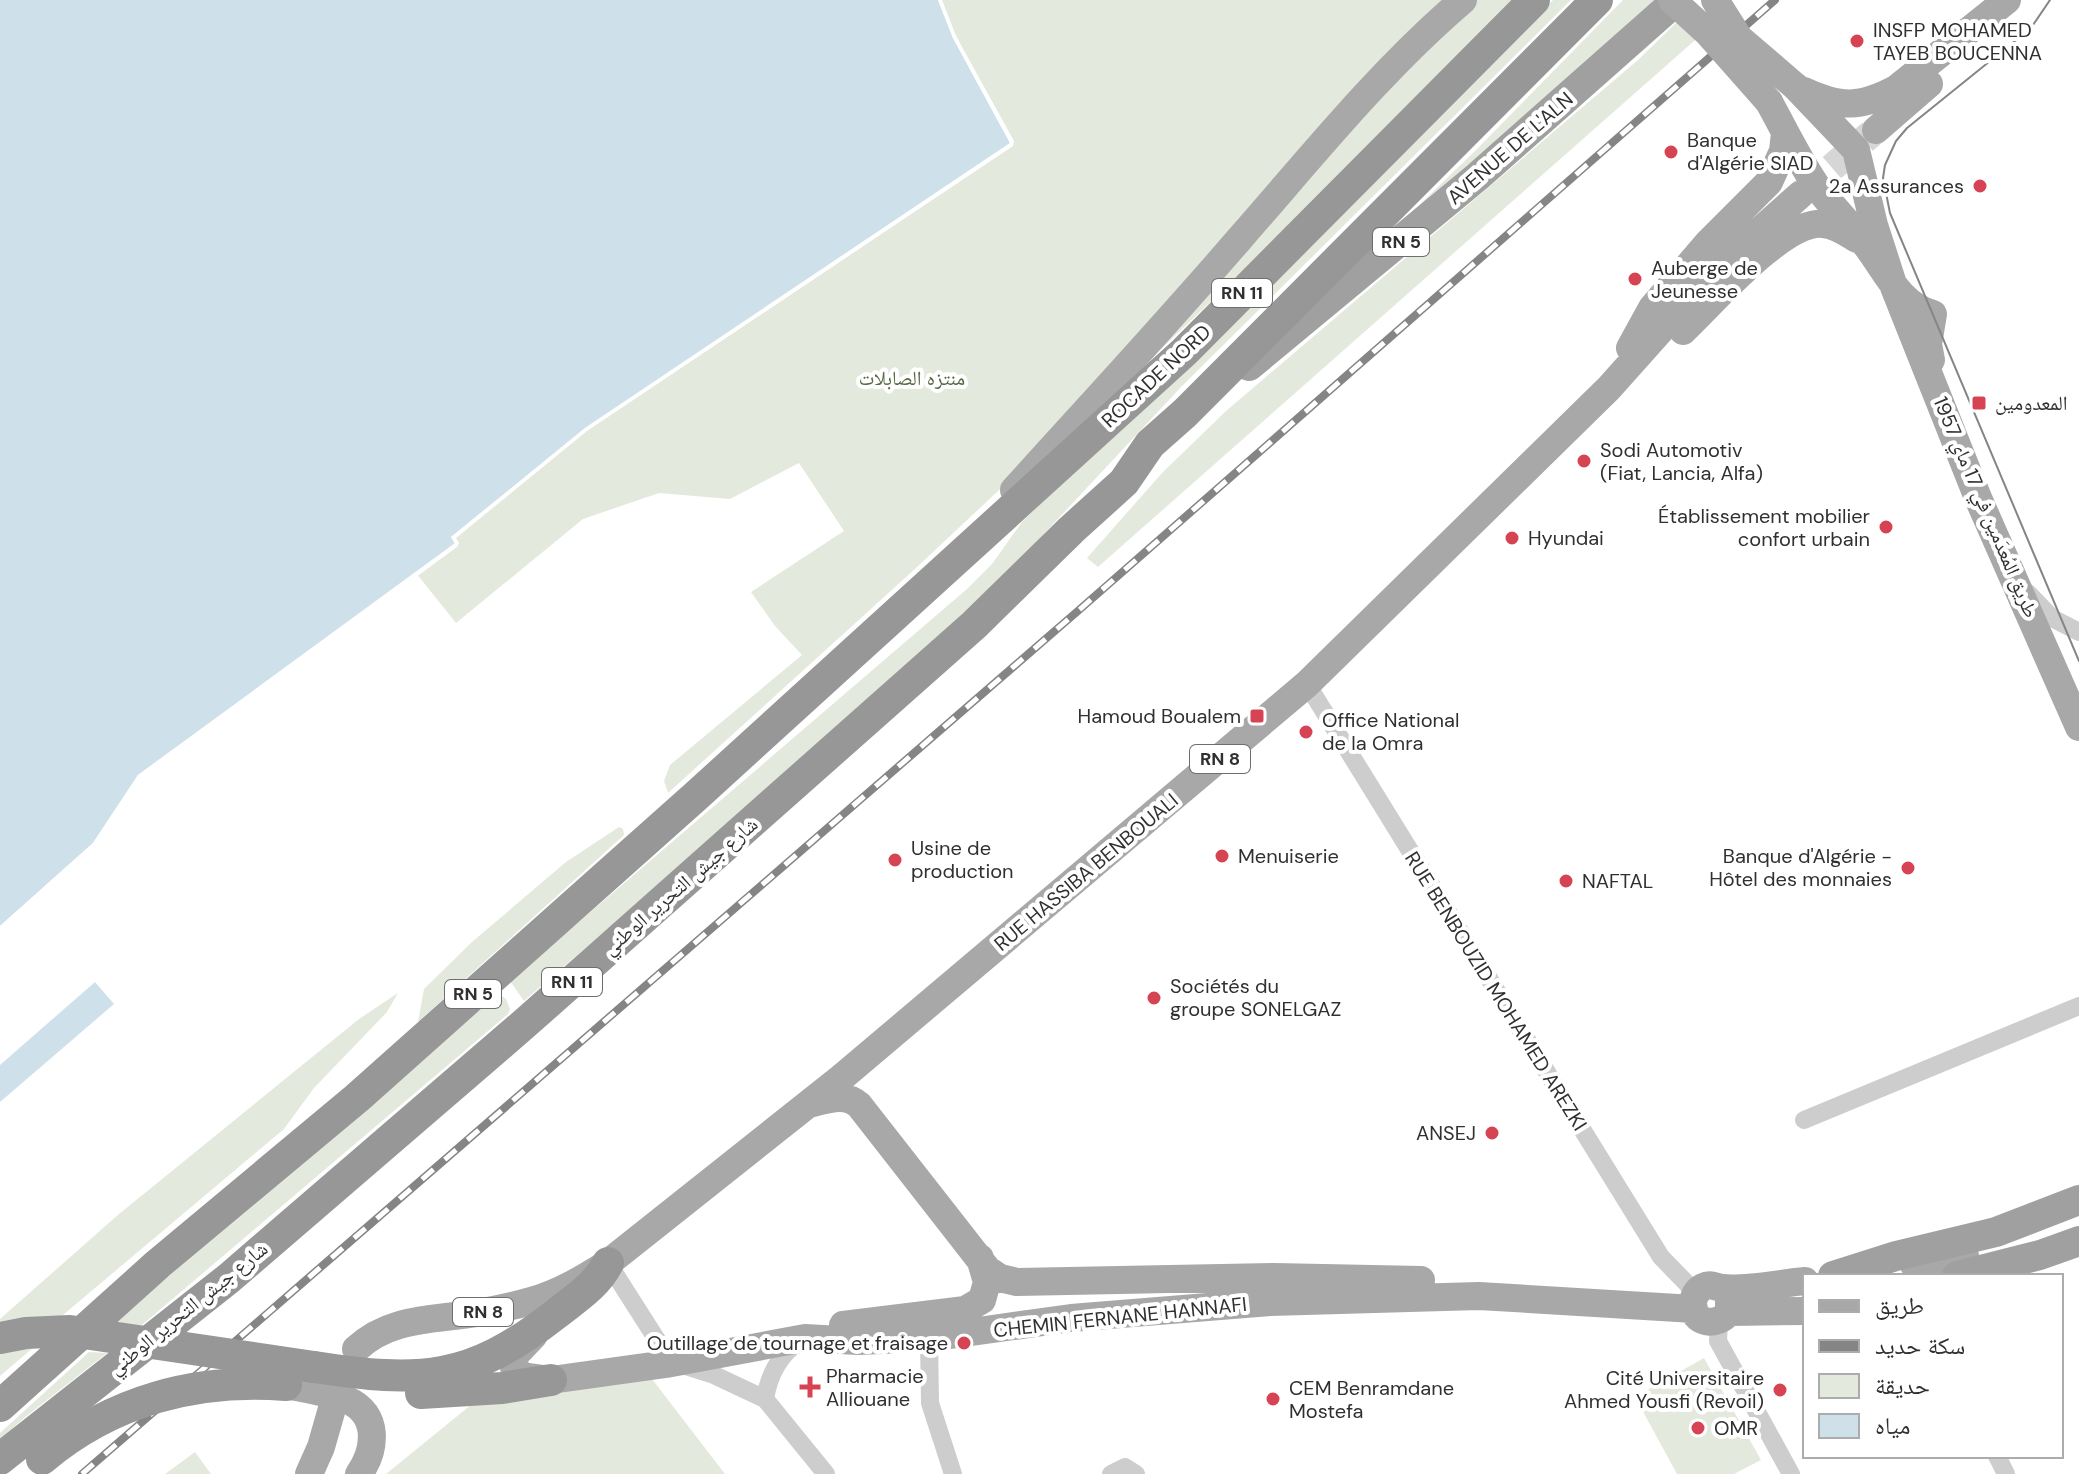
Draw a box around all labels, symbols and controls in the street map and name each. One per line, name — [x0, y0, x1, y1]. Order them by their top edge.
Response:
place label: INSFP MOHAMED TAYEB BOUCENNA — [1873, 17, 2042, 66]
marker: INSFP MOHAMED TAYEB BOUCENNA — [1848, 32, 1866, 50]
street label: AVENUE DE L'ALN — [1442, 86, 1578, 210]
place label: Banque d'Algérie SIAD — [1687, 127, 1814, 176]
marker: Banque d'Algérie SIAD — [1662, 143, 1680, 161]
place label: 2a Assurances — [1829, 173, 1964, 199]
marker: 2a Assurances — [1971, 177, 1989, 195]
road number: RN 5 — [1373, 228, 1429, 256]
place label: Auberge de Jeunesse — [1651, 255, 1758, 304]
marker: Auberge de Jeunesse — [1626, 270, 1644, 288]
road number: RN 11 — [1212, 279, 1272, 307]
street label: ROCADE NORD — [1096, 319, 1216, 433]
park label: منتزه الصابلات — [859, 365, 965, 391]
place label: المعدومين — [1995, 390, 2067, 416]
street label: طريق المُعدَمين في 17 ماي 1957 — [1925, 393, 2044, 623]
marker: المعدومين — [1970, 394, 1988, 412]
place label: Sodi Automotiv (Fiat, Lancia, Alfa) — [1600, 437, 1763, 486]
marker: Sodi Automotiv (Fiat, Lancia, Alfa) — [1575, 452, 1593, 470]
place label: Établissement mobilier confort urbain — [1658, 503, 1870, 552]
marker: Établissement mobilier confort urbain — [1877, 518, 1895, 536]
place label: Hyundai — [1528, 525, 1604, 551]
marker: Hyundai — [1503, 529, 1521, 547]
place label: Hamoud Boualem — [1078, 703, 1241, 729]
marker: Hamoud Boualem — [1248, 707, 1266, 725]
place label: Office National de la Omra — [1322, 707, 1459, 756]
marker: Office National de la Omra — [1297, 723, 1315, 741]
road number: RN 8 — [1190, 745, 1250, 773]
street label: RUE HASSIBA BENBOUALI — [989, 787, 1183, 957]
street label: شارع جيش التحرير الوطني — [597, 811, 765, 963]
place label: Usine de production — [911, 835, 1014, 884]
place label: Menuiserie — [1238, 843, 1339, 869]
place label: Banque d'Algérie - Hôtel des monnaies — [1709, 843, 1892, 892]
marker: Menuiserie — [1213, 847, 1231, 865]
street label: RUE BENBOUZID MOHAMED AREZKI — [1399, 847, 1593, 1135]
marker: Usine de production — [886, 851, 904, 869]
marker: Banque d'Algérie - Hôtel des monnaies — [1899, 859, 1917, 877]
place label: NAFTAL — [1582, 868, 1653, 894]
marker: NAFTAL — [1557, 872, 1575, 890]
road number: RN 11 — [542, 968, 602, 996]
place label: Sociétés du groupe SONELGAZ — [1170, 973, 1341, 1022]
road number: RN 5 — [445, 980, 501, 1008]
marker: Sociétés du groupe SONELGAZ — [1145, 989, 1163, 1007]
place label: ANSEJ — [1416, 1120, 1476, 1146]
marker: ANSEJ — [1483, 1124, 1501, 1142]
street label: شارع جيش التحرير الوطني — [103, 1236, 275, 1383]
legend — [1803, 1274, 2063, 1458]
text: طريق — [1875, 1290, 1924, 1321]
street label: CHEMIN FERNANE HANNAFI — [992, 1291, 1248, 1343]
road number: RN 8 — [453, 1298, 513, 1326]
place label: Outillage de tournage et fraisage — [647, 1330, 948, 1356]
text: سكة حديد — [1875, 1330, 1965, 1361]
marker: Outillage de tournage et fraisage — [955, 1334, 973, 1352]
place label: Pharmacie Alliouane — [826, 1363, 924, 1412]
place label: Cité Universitaire Ahmed Yousfi (Revoil) — [1564, 1365, 1764, 1414]
text: حديقة — [1875, 1370, 1930, 1401]
place label: CEM Benramdane Mostefa — [1289, 1375, 1454, 1424]
marker: Pharmacie Alliouane — [801, 1378, 819, 1396]
marker: Cité Universitaire Ahmed Yousfi (Revoil) — [1771, 1381, 1789, 1399]
marker: CEM Benramdane Mostefa — [1264, 1390, 1282, 1408]
text: مياه — [1875, 1410, 1910, 1441]
place label: OMR — [1714, 1415, 1758, 1441]
marker: OMR — [1689, 1419, 1707, 1437]

